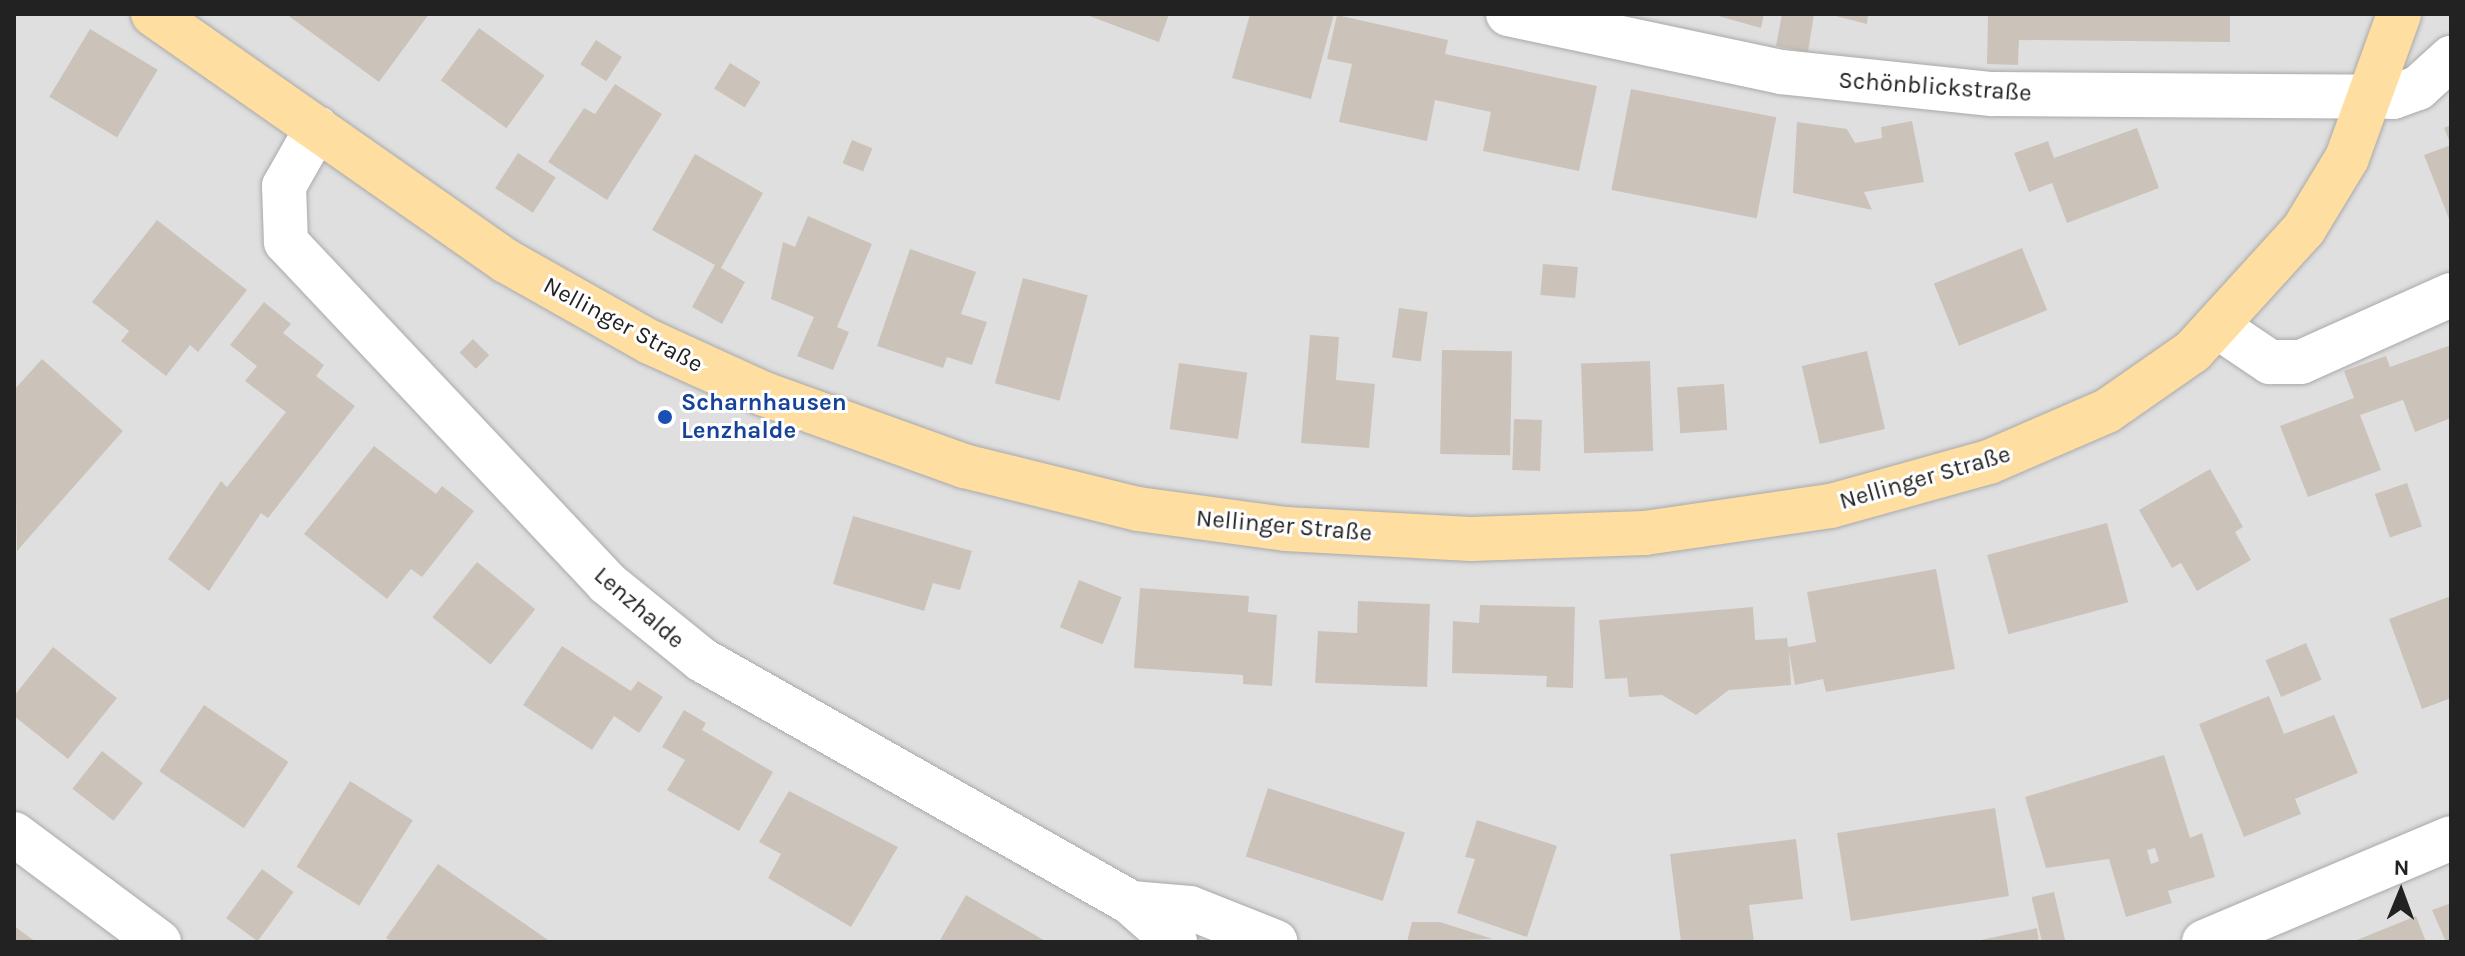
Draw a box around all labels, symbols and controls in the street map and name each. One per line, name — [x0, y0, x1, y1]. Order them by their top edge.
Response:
street label: Schönblickstraße — [1837, 66, 2033, 108]
street label: Nellinger Straße — [538, 271, 708, 379]
place label: Scharnhausen Lenzhalde — [681, 389, 847, 445]
marker: Scharnhausen Lenzhalde — [656, 408, 674, 426]
street label: Nellinger Straße — [1836, 440, 2014, 516]
street label: Nellinger Straße — [1195, 504, 1373, 548]
street label: Lenzhalde — [588, 561, 690, 655]
north arrow — [2361, 852, 2441, 932]
text: N — [2393, 855, 2410, 881]

